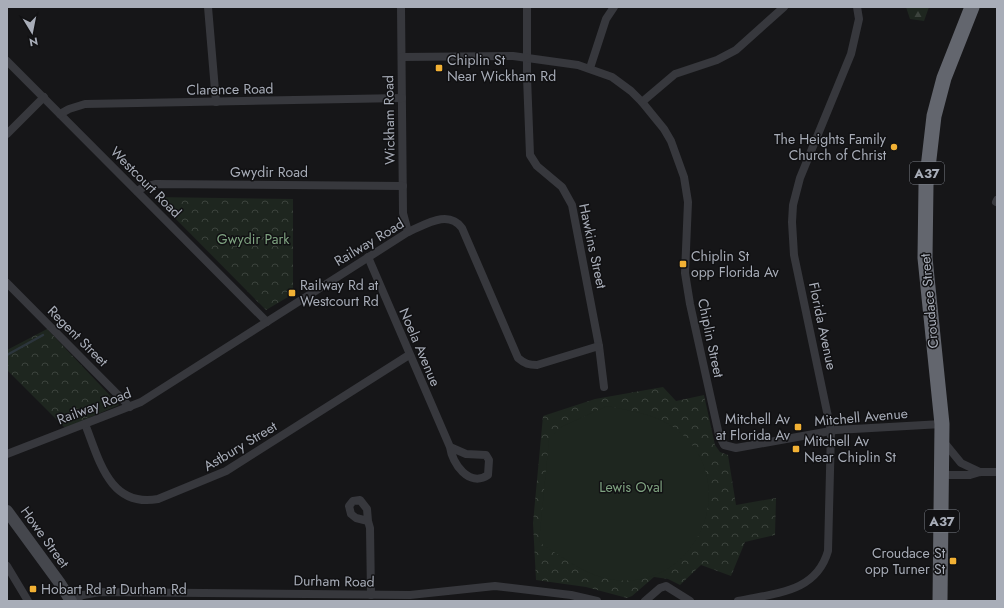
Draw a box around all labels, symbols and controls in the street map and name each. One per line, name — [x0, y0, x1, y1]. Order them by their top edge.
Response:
north arrow — [12, 12, 52, 52]
text: N — [28, 33, 39, 50]
place label: Chiplin St Near Wickham Rd — [447, 50, 556, 86]
marker: Chiplin St Near Wickham Rd — [434, 63, 444, 73]
street label: Wickham Road — [378, 75, 400, 165]
street label: Clarence Road — [186, 78, 274, 100]
place label: The Heights Family Church of Christ — [774, 129, 887, 165]
street label: Westcourt Road — [106, 142, 186, 222]
marker: The Heights Family Church of Christ — [889, 142, 899, 152]
street label: Gwydir Road — [230, 162, 308, 182]
road number: A37 — [910, 162, 944, 184]
street label: Hawkins Street — [574, 202, 612, 291]
street label: Railway Road — [330, 213, 408, 271]
park label: Gwydir Park — [217, 229, 290, 249]
place label: Chiplin St opp Florida Av — [691, 246, 780, 282]
street label: Croudace Street — [915, 252, 943, 349]
marker: Chiplin St opp Florida Av — [678, 259, 688, 269]
place label: Railway Rd at Westcourt Rd — [300, 275, 379, 311]
street label: Florida Avenue — [804, 280, 842, 372]
marker: Railway Rd at Westcourt Rd — [287, 288, 297, 298]
street label: Chiplin Street — [693, 297, 729, 380]
street label: Regent Street — [43, 301, 113, 371]
street label: Noela Avenue — [394, 305, 446, 389]
street label: Railway Road — [54, 383, 134, 429]
street label: Mitchell Avenue — [813, 403, 909, 431]
place label: Mitchell Av at Florida Av — [716, 409, 791, 445]
street label: Astbury Street — [199, 416, 281, 476]
marker: Mitchell Av at Florida Av — [793, 422, 803, 432]
place label: Mitchell Av Near Chiplin St — [804, 431, 896, 467]
marker: Mitchell Av Near Chiplin St — [791, 444, 801, 454]
park label: Lewis Oval — [599, 477, 663, 497]
street label: Howe Street — [16, 502, 74, 572]
road number: A37 — [925, 510, 959, 532]
place label: Croudace St opp Turner St — [865, 543, 946, 579]
marker: Croudace St opp Turner St — [948, 556, 958, 566]
street label: Durham Road — [293, 570, 375, 592]
place label: Hobart Rd at Durham Rd — [41, 579, 187, 599]
marker: Hobart Rd at Durham Rd — [28, 584, 38, 594]

